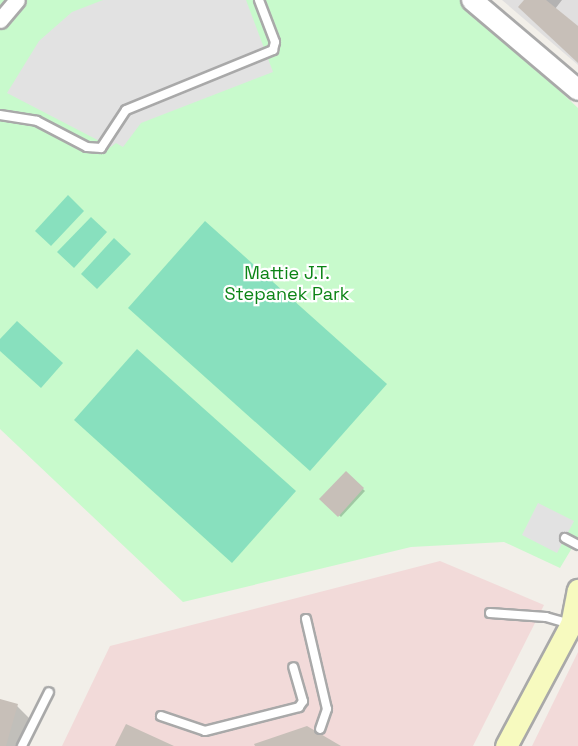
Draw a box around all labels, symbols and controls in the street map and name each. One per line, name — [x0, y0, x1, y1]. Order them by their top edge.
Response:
park label: Mattie J.T. Stepanek Park — [224, 263, 350, 306]

